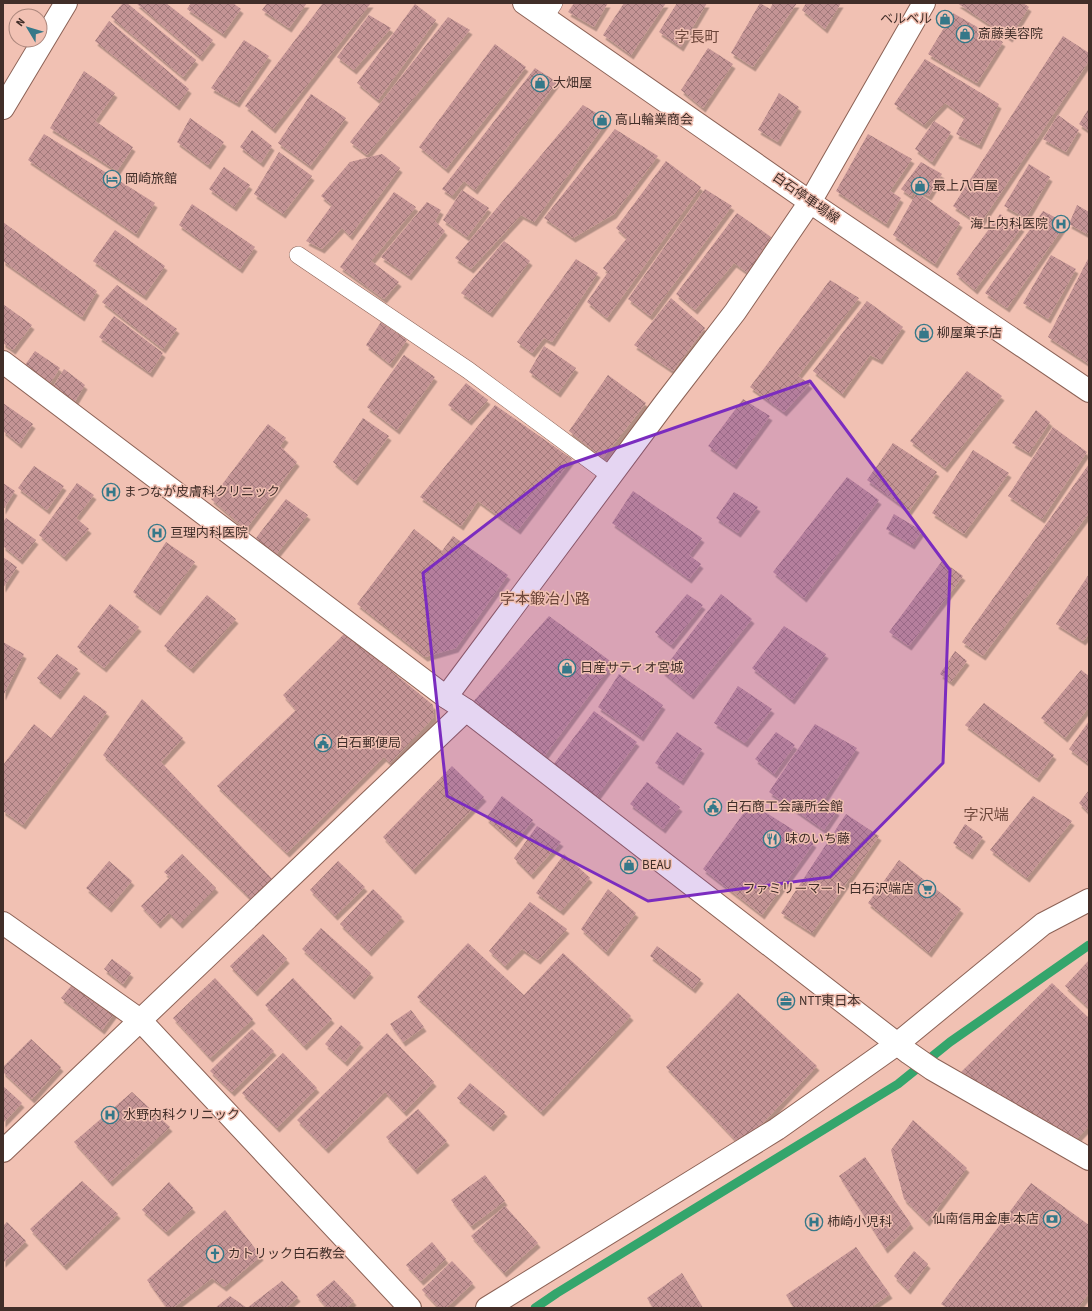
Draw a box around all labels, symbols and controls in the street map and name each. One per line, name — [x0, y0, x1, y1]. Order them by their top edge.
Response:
north arrow — [8, 8, 48, 48]
shop icon: ベルベル — [935, 9, 955, 29]
place label: ベルベル — [880, 10, 932, 28]
text: N — [12, 15, 29, 30]
shop icon: 斎藤美容院 — [955, 24, 975, 44]
place label: 斎藤美容院 — [978, 25, 1043, 43]
district label: 字長町 — [674, 27, 720, 48]
shop icon: 大畑屋 — [530, 73, 550, 93]
place label: 大畑屋 — [553, 74, 592, 92]
shop icon: 高山輪業商会 — [592, 110, 612, 130]
place label: 高山輪業商会 — [615, 111, 693, 129]
street label: 白石停車場線 — [769, 168, 843, 228]
hotel icon: 岡崎旅館 — [102, 169, 122, 189]
place label: 岡崎旅館 — [125, 170, 177, 188]
shop icon: 最上八百屋 — [910, 176, 930, 196]
place label: 最上八百屋 — [933, 177, 998, 195]
hospital icon: 海上内科医院 — [1051, 214, 1071, 234]
place label: 海上内科医院 — [970, 215, 1048, 233]
shop icon: 柳屋菓子店 — [914, 323, 934, 343]
place label: 柳屋菓子店 — [937, 324, 1002, 342]
hospital icon: まつなが皮膚科クリニック — [101, 482, 121, 502]
place label: まつなが皮膚科クリニック — [124, 483, 280, 501]
hospital icon: 亘理内科医院 — [147, 523, 167, 543]
place label: 亘理内科医院 — [170, 524, 248, 542]
district label: 字本鍛冶小路 — [500, 589, 590, 610]
shop icon: 日産サティオ宮城 — [557, 658, 577, 678]
place label: 日産サティオ宮城 — [580, 659, 683, 677]
public building icon: 白石郵便局 — [313, 733, 333, 753]
place label: 白石郵便局 — [336, 734, 401, 752]
public building icon: 白石商工会議所会館 — [703, 797, 723, 817]
place label: 白石商工会議所会館 — [726, 798, 843, 816]
district label: 字沢端 — [963, 805, 1009, 826]
restaurant icon: 味のいち藤 — [762, 829, 782, 849]
place label: 味のいち藤 — [785, 830, 850, 848]
shop icon: BEAU — [619, 855, 639, 875]
place label: BEAU — [642, 856, 672, 874]
supermarket icon: ファミリーマート 白石沢端店 — [917, 879, 937, 899]
place label: ファミリーマート 白石沢端店 — [742, 880, 914, 898]
office icon: NTT東日本 — [776, 991, 796, 1011]
place label: NTT東日本 — [799, 992, 860, 1010]
hospital icon: 水野内科クリニック — [100, 1105, 120, 1125]
place label: 水野内科クリニック — [123, 1106, 240, 1124]
bank icon: 仙南信用金庫 本店 — [1042, 1209, 1062, 1229]
place label: 仙南信用金庫 本店 — [932, 1210, 1039, 1228]
hospital icon: 柿崎小児科 — [804, 1212, 824, 1232]
place label: 柿崎小児科 — [827, 1213, 892, 1231]
church icon: カトリック白石教会 — [205, 1244, 225, 1264]
place label: カトリック白石教会 — [228, 1245, 345, 1263]

